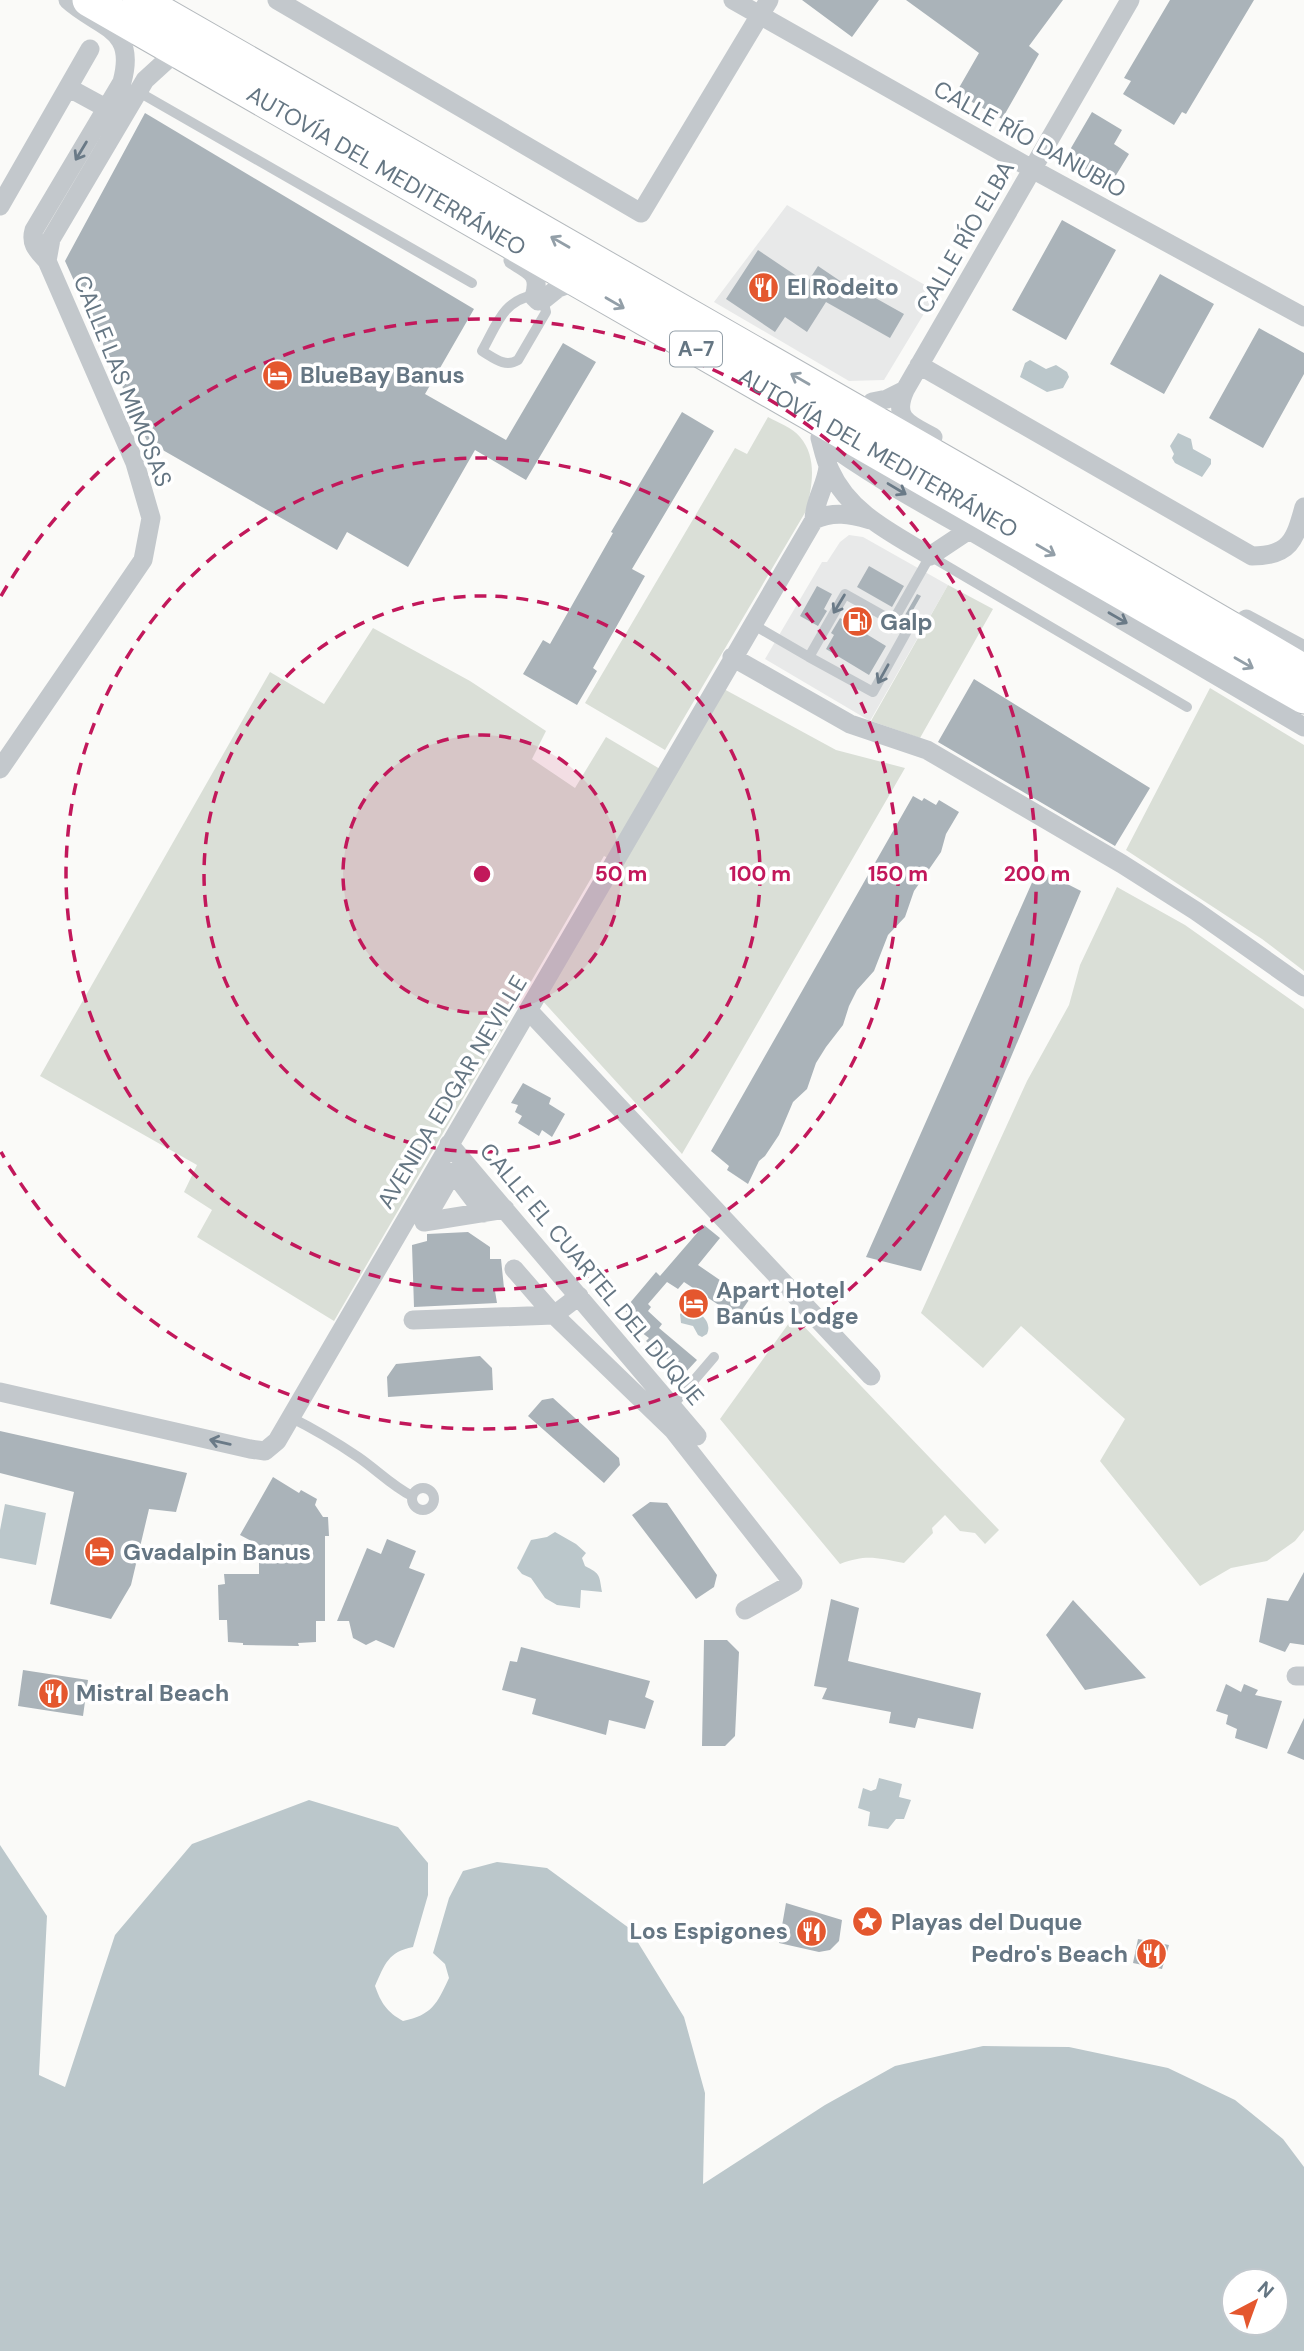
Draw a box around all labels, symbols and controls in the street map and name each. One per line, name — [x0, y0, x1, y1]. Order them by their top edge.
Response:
street label: CALLE RÍO DANUBIO — [928, 74, 1132, 204]
street label: AUTOVÍA DEL MEDITERRÁNEO — [242, 79, 531, 263]
one-way arrow — [73, 141, 87, 161]
street label: CALLE RÍO ELBA — [909, 155, 1021, 319]
one-way arrow — [550, 235, 570, 249]
restaurant icon: El Rodeito — [747, 270, 781, 304]
street label: CALLE LAS MIMOSAS — [67, 271, 179, 491]
place label: El Rodeito — [787, 272, 899, 302]
one-way arrow — [605, 296, 625, 310]
road number: A-7 — [670, 332, 722, 366]
hotel icon: BlueBay Banus — [260, 358, 294, 392]
place label: BlueBay Banus — [300, 360, 465, 390]
street label: AUTOVÍA DEL MEDITERRÁNEO — [733, 361, 1023, 545]
one-way arrow — [790, 372, 810, 386]
one-way arrow — [887, 483, 907, 497]
one-way arrow — [1036, 543, 1056, 557]
one-way arrow — [832, 594, 847, 613]
fuel station icon: Galp — [840, 605, 874, 639]
place label: Galp — [880, 607, 933, 637]
one-way arrow — [1107, 611, 1127, 625]
one-way arrow — [1233, 656, 1253, 670]
one-way arrow — [876, 663, 889, 684]
text: 50 m — [595, 860, 647, 888]
text: 100 m — [729, 860, 791, 888]
text: 150 m — [868, 860, 928, 888]
text: 200 m — [1004, 860, 1070, 888]
centre of rings — [470, 862, 494, 886]
street label: AVENIDA EDGAR NEVILLE — [370, 970, 534, 1214]
street label: CALLE EL CUARTEL DEL DUQUE — [473, 1137, 711, 1411]
place label: Apart Hotel Banús Lodge — [716, 1275, 859, 1331]
hotel icon: Apart Hotel Banús Lodge — [676, 1286, 710, 1320]
one-way arrow — [209, 1435, 232, 1448]
hotel icon: Gvadalpin Banus — [83, 1535, 117, 1569]
place label: Gvadalpin Banus — [123, 1537, 311, 1567]
restaurant icon: Mistral Beach — [36, 1676, 70, 1710]
place label: Mistral Beach — [76, 1678, 229, 1708]
place icon: Playas del Duque — [851, 1905, 885, 1939]
place label: Playas del Duque — [891, 1907, 1082, 1937]
restaurant icon: Los Espigones — [794, 1914, 828, 1948]
place label: Los Espigones — [629, 1916, 788, 1946]
restaurant icon: Pedro's Beach — [1134, 1937, 1168, 1971]
place label: Pedro's Beach — [971, 1939, 1128, 1969]
north arrow — [1220, 2267, 1290, 2337]
text: N — [1252, 2276, 1279, 2304]

